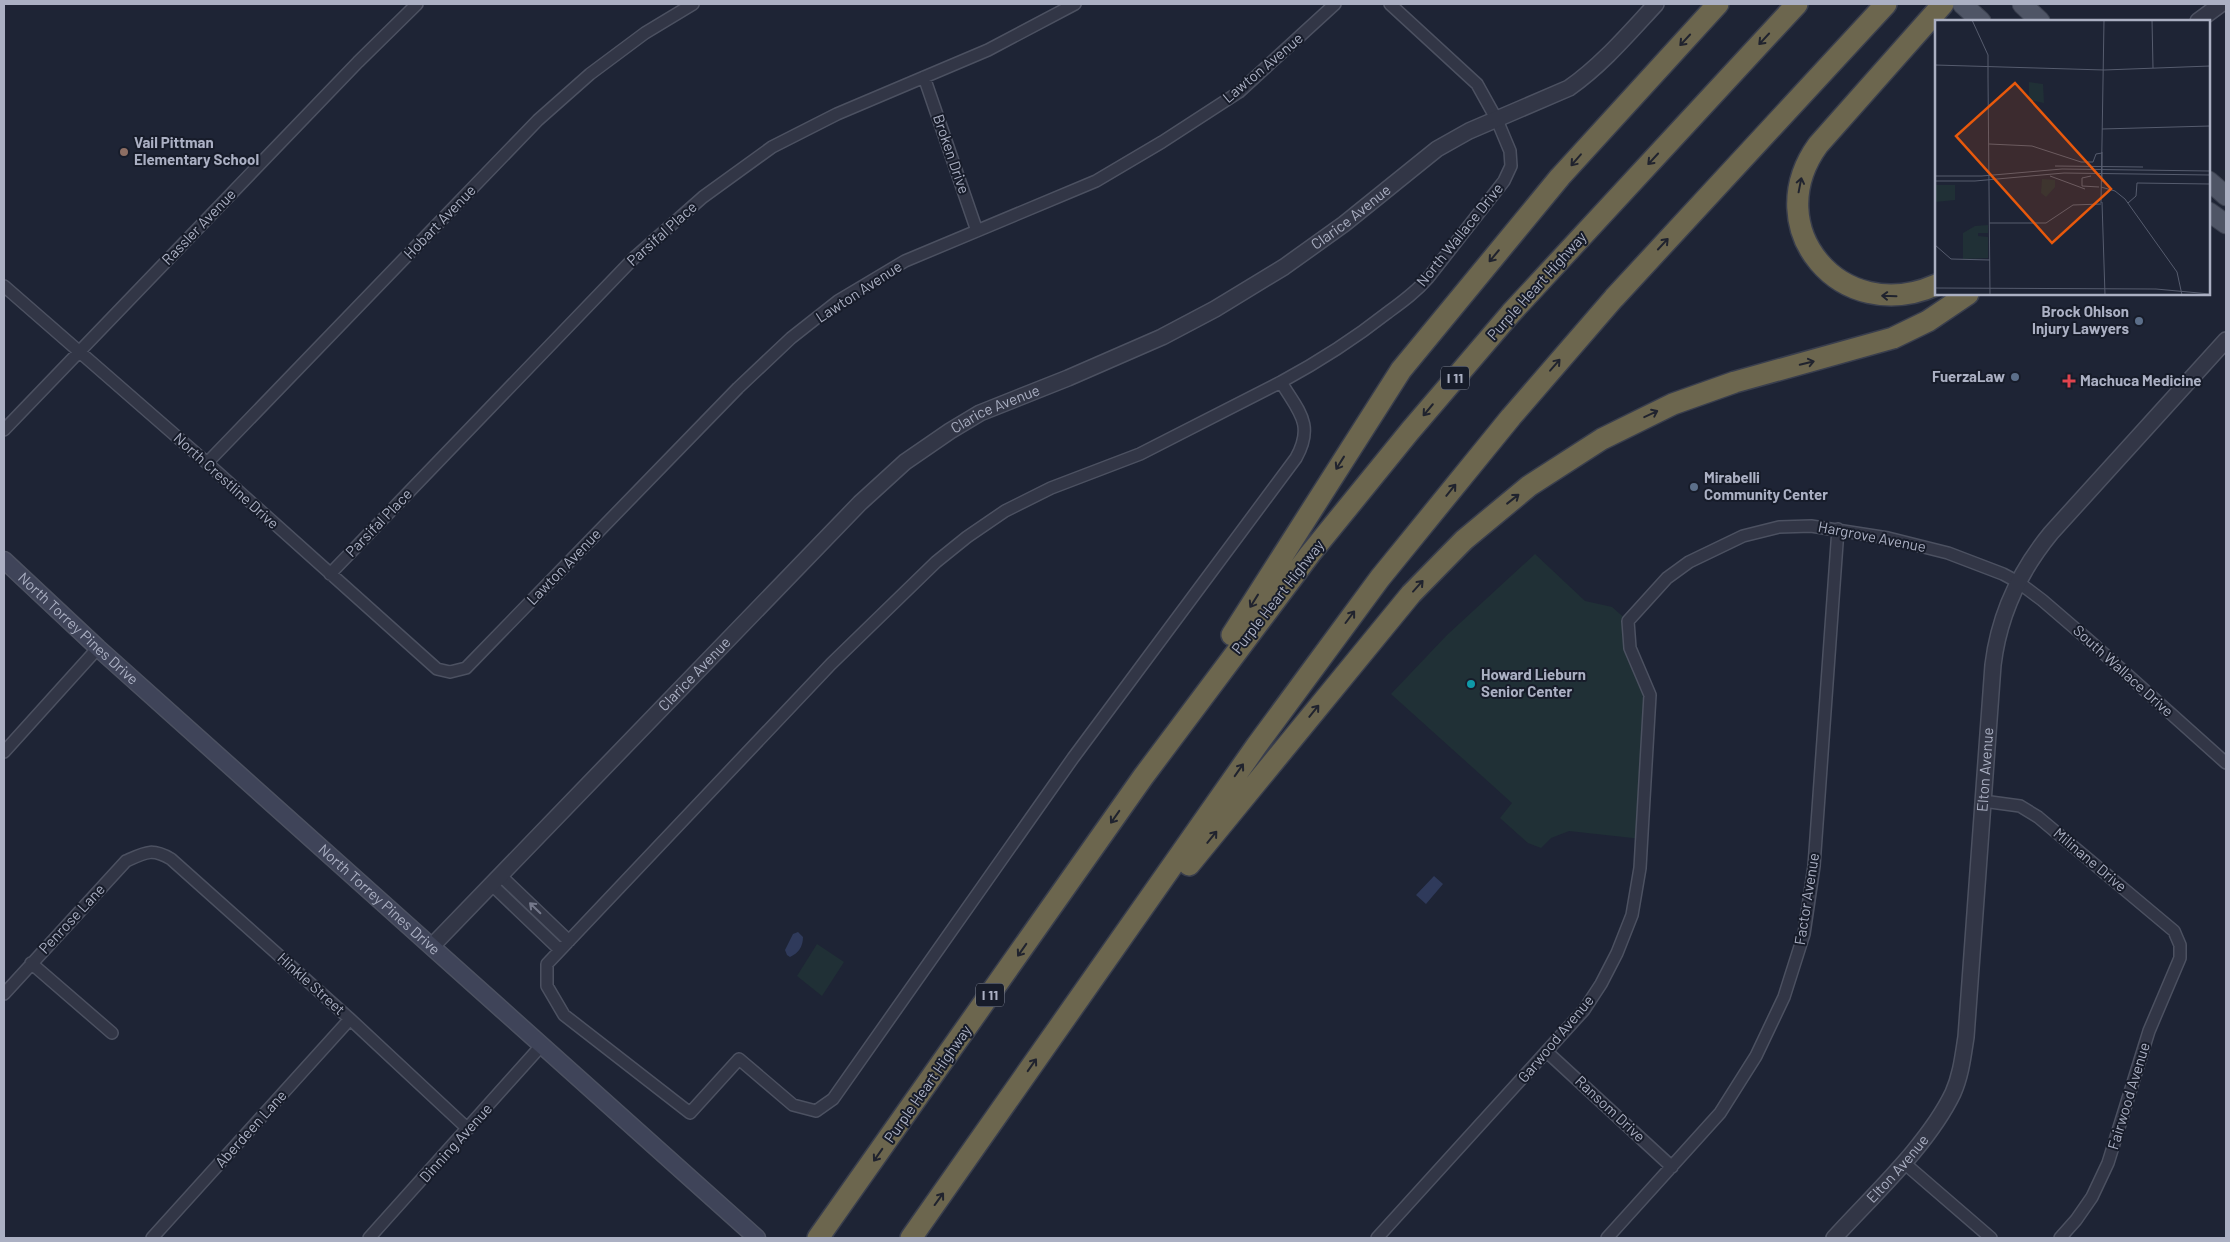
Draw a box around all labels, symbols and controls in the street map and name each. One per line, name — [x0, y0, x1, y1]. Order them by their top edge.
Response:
inset map — [1935, 20, 2210, 295]
street label: Lawton Avenue — [1219, 28, 1306, 106]
one-way arrow — [1679, 33, 1691, 46]
one-way arrow — [1758, 33, 1770, 46]
street label: Broken Drive — [930, 112, 974, 196]
place label: Vail Pittman Elementary School — [134, 133, 259, 168]
marker: Vail Pittman Elementary School — [118, 146, 130, 158]
one-way arrow — [1647, 152, 1659, 165]
one-way arrow — [1570, 153, 1581, 166]
one-way arrow — [1796, 177, 1806, 193]
street label: North Wallace Drive — [1412, 179, 1506, 290]
street label: Clarice Avenue — [1307, 180, 1394, 253]
street label: Hobart Avenue — [400, 181, 479, 262]
street label: Rassler Avenue — [158, 185, 239, 268]
street label: Parsifal Place — [623, 197, 700, 269]
street label: Purple Heart Highway — [1483, 227, 1590, 343]
one-way arrow — [1657, 237, 1669, 250]
one-way arrow — [1489, 249, 1500, 262]
street label: Lawton Avenue — [812, 257, 905, 326]
one-way arrow — [1882, 291, 1898, 301]
place label: Brock Ohlson Injury Lawyers — [2032, 302, 2129, 337]
marker: Brock Ohlson Injury Lawyers — [2133, 315, 2145, 327]
one-way arrow — [1799, 358, 1815, 367]
one-way arrow — [1549, 359, 1561, 372]
road number: I 11 — [1441, 366, 1469, 389]
place label: FuerzaLaw — [1932, 367, 2005, 385]
marker: FuerzaLaw — [2009, 371, 2021, 383]
place label: Machuca Medicine — [2080, 371, 2202, 389]
marker: Machuca Medicine — [2062, 374, 2076, 388]
street label: Clarice Avenue — [947, 380, 1042, 437]
one-way arrow — [1422, 403, 1434, 416]
one-way arrow — [1643, 409, 1658, 418]
street label: North Crestline Drive — [170, 428, 283, 532]
one-way arrow — [1335, 456, 1346, 470]
place label: Mirabelli Community Center — [1704, 468, 1828, 503]
marker: Mirabelli Community Center — [1688, 481, 1700, 493]
street label: Parsifal Place — [341, 484, 415, 560]
one-way arrow — [1446, 484, 1457, 497]
one-way arrow — [1506, 493, 1519, 504]
street label: Hargrove Avenue — [1817, 517, 1928, 555]
street label: Lawton Avenue — [522, 524, 604, 608]
street label: Purple Heart Highway — [1227, 536, 1327, 657]
street label: North Torrey Pines Drive — [15, 568, 143, 688]
one-way arrow — [1412, 580, 1424, 593]
one-way arrow — [1249, 593, 1259, 607]
one-way arrow — [1345, 611, 1356, 624]
street label: South Wallace Drive — [2070, 621, 2177, 720]
street label: Clarice Avenue — [654, 633, 734, 714]
place label: Howard Lieburn Senior Center — [1481, 665, 1586, 700]
marker: Howard Lieburn Senior Center — [1465, 678, 1477, 690]
one-way arrow — [1309, 705, 1320, 718]
street label: Elton Avenue — [1972, 727, 1996, 812]
one-way arrow — [1234, 764, 1244, 778]
one-way arrow — [1110, 810, 1120, 824]
street label: Milinane Drive — [2050, 823, 2131, 895]
one-way arrow — [1206, 831, 1217, 844]
street label: North Torrey Pines Drive — [315, 840, 444, 958]
street label: Factor Avenue — [1790, 851, 1822, 946]
street label: Penrose Lane — [34, 880, 108, 957]
one-way arrow — [529, 902, 542, 914]
one-way arrow — [1017, 943, 1027, 957]
street label: Hinkle Street — [274, 948, 349, 1018]
road number: I 11 — [976, 984, 1004, 1006]
street label: Garwood Avenue — [1513, 991, 1597, 1086]
street label: Purple Heart Highway — [880, 1021, 975, 1146]
street label: Fairwood Avenue — [2103, 1040, 2153, 1152]
one-way arrow — [1027, 1059, 1037, 1073]
street label: Ransom Drive — [1572, 1071, 1649, 1145]
street label: Aberdeen Lane — [211, 1086, 290, 1171]
street label: Dinning Avenue — [415, 1099, 495, 1185]
street label: Elton Avenue — [1862, 1131, 1932, 1206]
one-way arrow — [873, 1148, 883, 1162]
one-way arrow — [934, 1192, 944, 1206]

